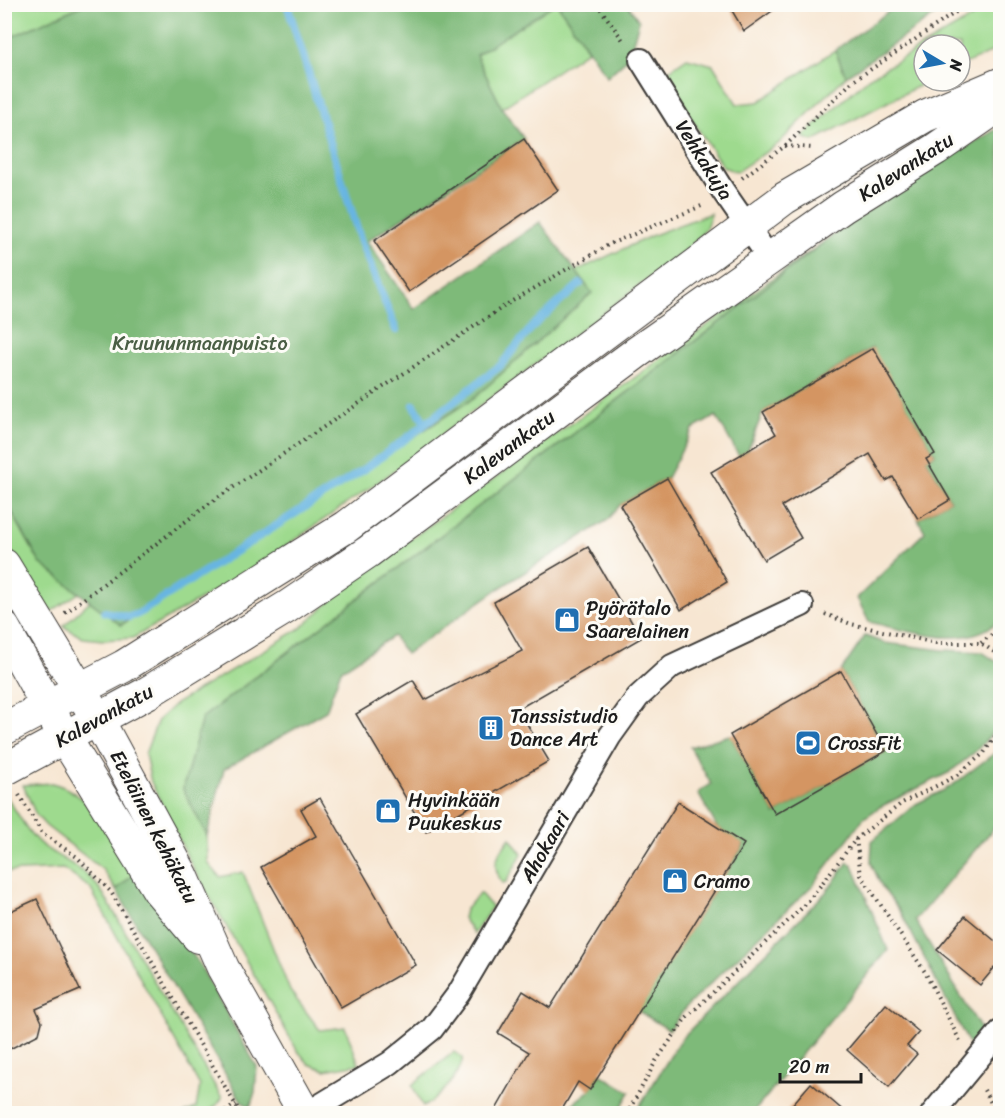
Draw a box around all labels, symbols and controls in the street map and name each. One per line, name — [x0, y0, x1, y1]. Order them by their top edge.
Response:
north arrow — [912, 33, 972, 93]
text: N — [941, 57, 972, 74]
street label: Vehkakuja — [665, 113, 743, 207]
street label: Kalevankatu — [851, 123, 961, 211]
park label: Kruununmaanpuisto — [112, 326, 288, 361]
street label: Kalevankatu — [455, 400, 563, 494]
place label: Pyörätalo Saarelainen — [586, 591, 689, 649]
shop icon: Pyörätalo Saarelainen — [552, 605, 582, 635]
street label: Kalevankatu — [48, 674, 160, 758]
place label: Tanssistudio Dance Art — [510, 699, 618, 757]
building icon: Tanssistudio Dance Art — [476, 713, 506, 743]
place label: CrossFit — [828, 726, 902, 761]
sports icon: CrossFit — [793, 728, 823, 758]
street label: Eteläinen kehäkatu — [100, 744, 208, 911]
place label: Hyvinkään Puukeskus — [408, 783, 502, 841]
shop icon: Hyvinkään Puukeskus — [373, 796, 403, 826]
street label: Ahokaari — [510, 803, 580, 890]
place label: Cramo — [694, 864, 750, 899]
shop icon: Cramo — [660, 866, 690, 896]
scale bar — [780, 1046, 861, 1084]
text: 20 m — [789, 1051, 829, 1083]

